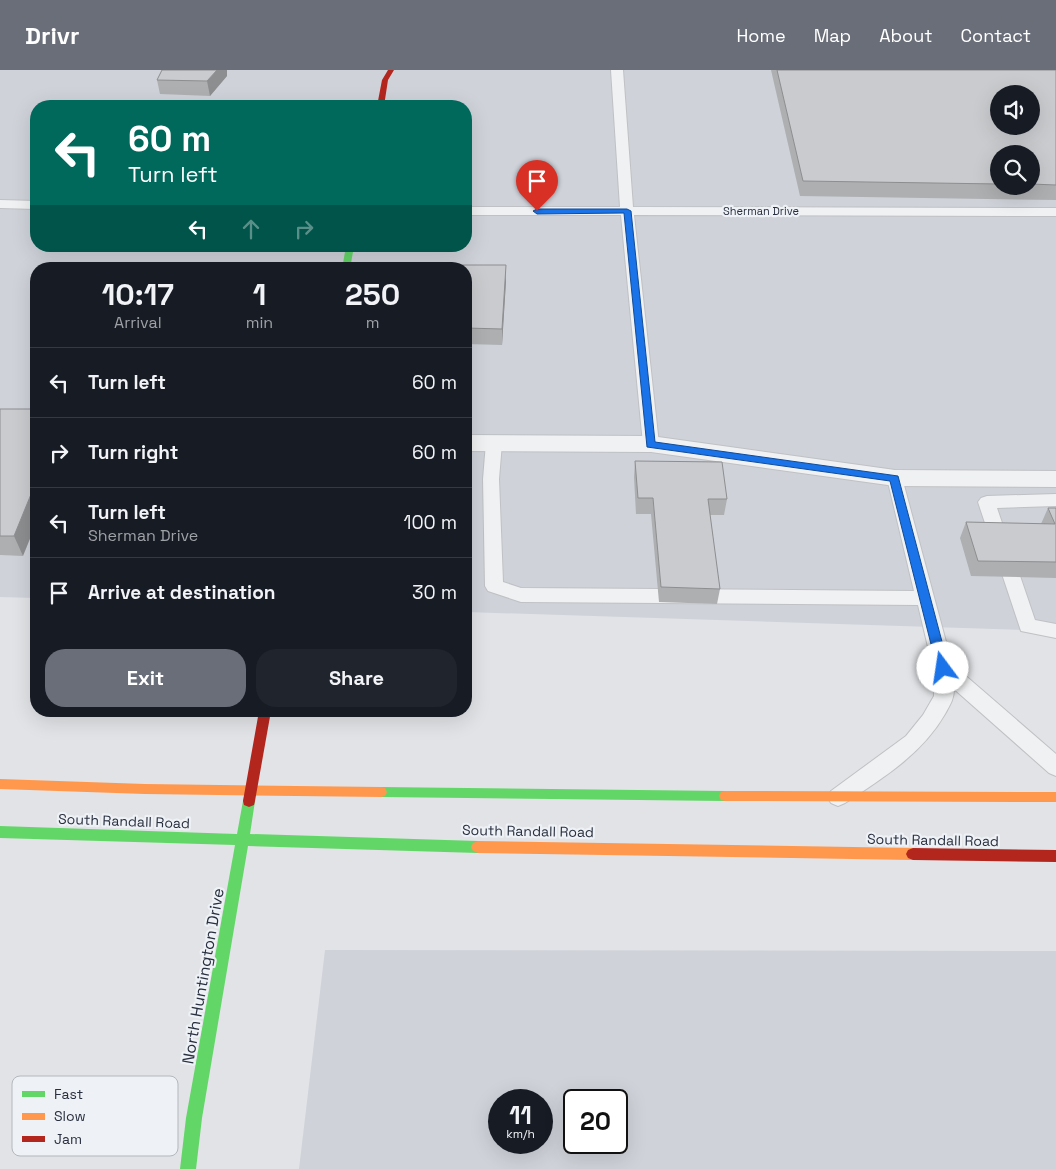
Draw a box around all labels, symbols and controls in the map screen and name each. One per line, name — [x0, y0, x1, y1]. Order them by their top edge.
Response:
text: Drivr — [25, 20, 80, 51]
text: Home — [737, 24, 786, 47]
text: Map — [814, 24, 851, 47]
text: About — [879, 24, 933, 47]
text: Contact — [961, 24, 1031, 47]
map controls — [990, 85, 1040, 195]
button: sound — [990, 85, 1040, 135]
text: 60 m — [128, 117, 211, 161]
icon: left — [45, 120, 110, 185]
button: search — [990, 145, 1040, 195]
text: Turn left — [128, 160, 218, 188]
pin — [516, 160, 558, 211]
icon: arrive — [523, 167, 551, 195]
street label: Sherman Drive — [723, 204, 799, 218]
icon: left — [184, 215, 212, 243]
icon: ahead — [237, 215, 265, 243]
icon: right — [290, 215, 318, 243]
text: 10:17 — [102, 275, 174, 314]
text: 1 — [253, 275, 266, 314]
text: 250 — [345, 275, 400, 314]
text: Arrival — [114, 312, 162, 333]
text: min — [246, 312, 273, 333]
text: m — [366, 312, 379, 333]
icon: left — [45, 369, 73, 397]
text: Turn left — [88, 370, 166, 395]
text: 60 m — [412, 370, 457, 395]
icon: right — [45, 439, 73, 467]
text: Turn right — [88, 440, 178, 465]
text: 60 m — [412, 440, 457, 465]
text: Turn left — [88, 500, 166, 525]
icon: left — [45, 509, 73, 537]
text: 100 m — [403, 510, 457, 535]
text: Sherman Drive — [88, 525, 198, 546]
icon: arrive — [45, 579, 73, 607]
text: Arrive at destination — [88, 580, 276, 605]
text: 30 m — [412, 580, 457, 605]
position arrow — [916, 641, 968, 693]
button: Exit — [45, 649, 246, 707]
button: Share — [256, 649, 457, 707]
street label: South Randall Road — [58, 810, 190, 832]
street label: South Randall Road — [462, 821, 594, 841]
street label: South Randall Road — [867, 830, 999, 850]
street label: North Huntington Drive — [177, 886, 229, 1066]
legend — [12, 1076, 178, 1156]
text: Fast — [54, 1085, 83, 1103]
speed limit sign: 20 — [563, 1089, 628, 1154]
text: 11 — [509, 1099, 532, 1131]
text: Slow — [54, 1107, 86, 1125]
text: km/h — [506, 1126, 535, 1142]
text: Jam — [54, 1130, 82, 1148]

